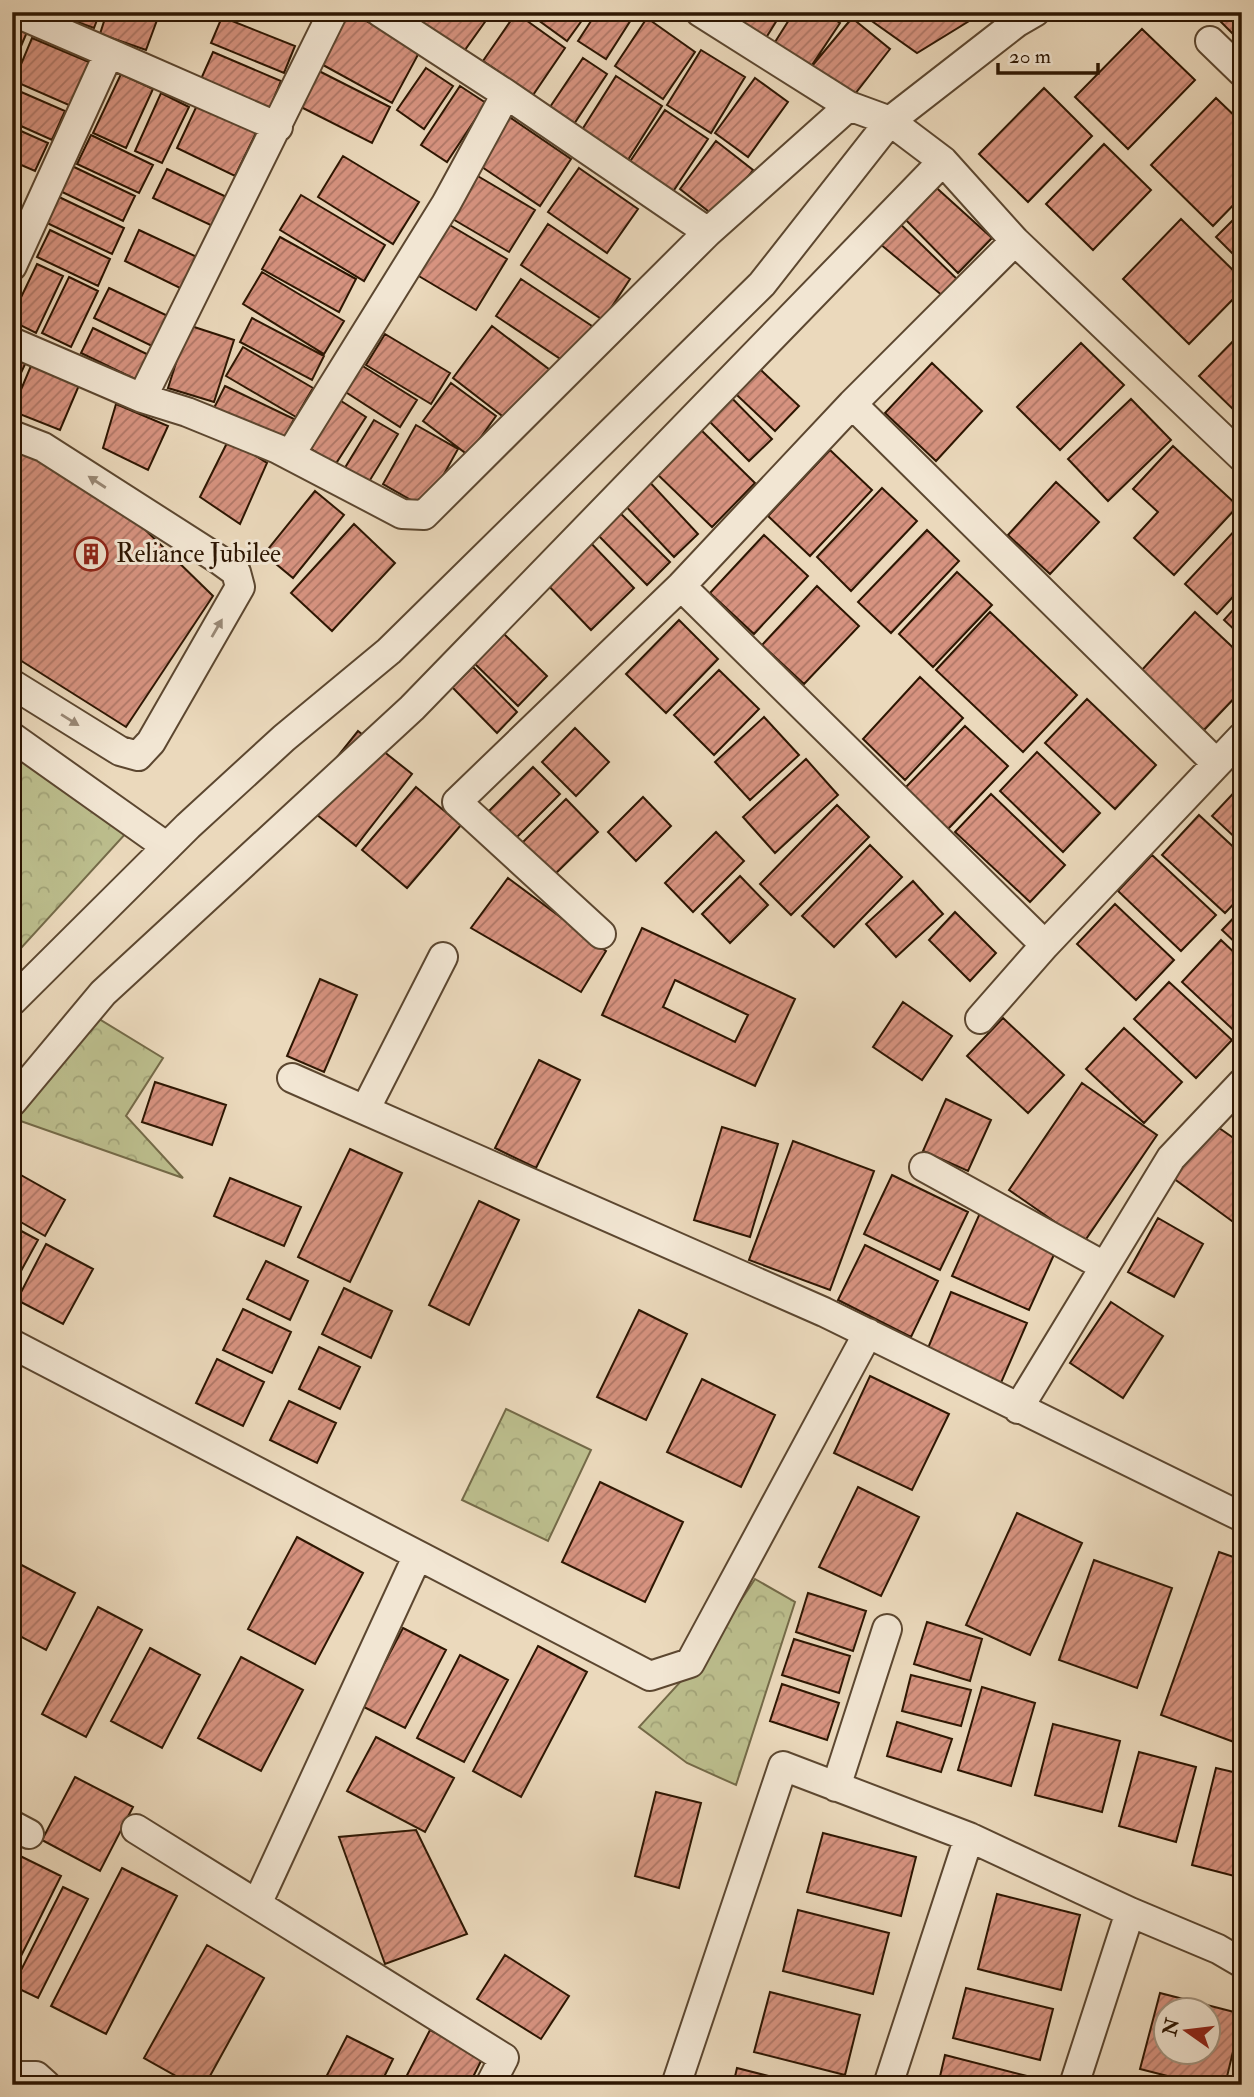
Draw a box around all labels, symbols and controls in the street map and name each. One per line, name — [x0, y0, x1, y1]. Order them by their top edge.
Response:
scale bar — [998, 32, 1098, 76]
text: 20 m — [1009, 43, 1051, 70]
one-way arrow — [88, 476, 107, 489]
building icon: Reliance Jubilee — [72, 535, 110, 573]
place label: Reliance Jubilee — [116, 538, 281, 570]
one-way arrow — [210, 618, 222, 638]
one-way arrow — [61, 714, 80, 727]
north arrow — [1152, 1996, 1222, 2066]
text: N — [1158, 2015, 1185, 2039]

